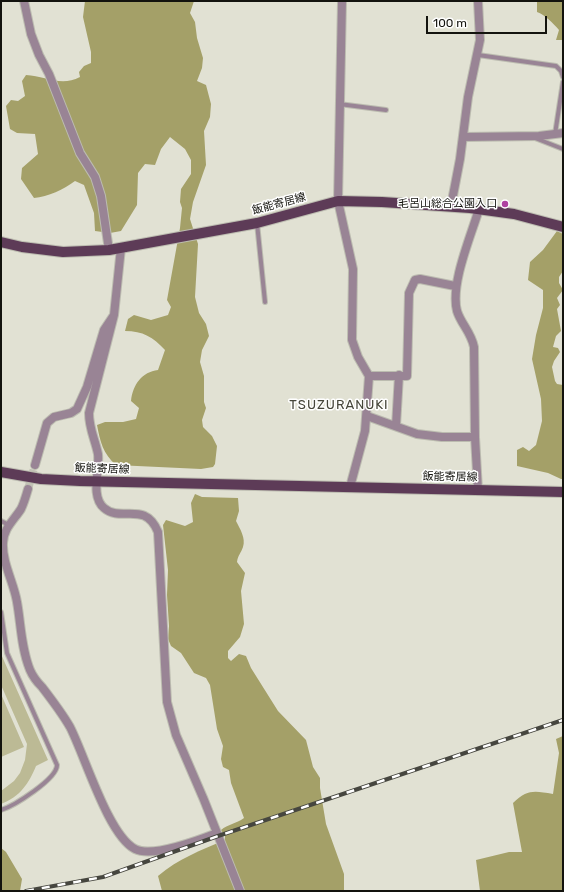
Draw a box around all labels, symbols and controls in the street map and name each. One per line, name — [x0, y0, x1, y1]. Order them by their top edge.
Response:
scale bar — [428, 8, 549, 34]
text: 100 m — [433, 16, 467, 30]
street label: 飯能寄居線 — [251, 191, 307, 217]
place label: 毛呂山総合公園入口 — [398, 197, 497, 211]
marker: 毛呂山総合公園入口 — [500, 199, 510, 209]
district label: TSUZURANUKI — [289, 397, 389, 413]
street label: 飯能寄居線 — [74, 461, 130, 477]
street label: 飯能寄居線 — [422, 470, 478, 484]

